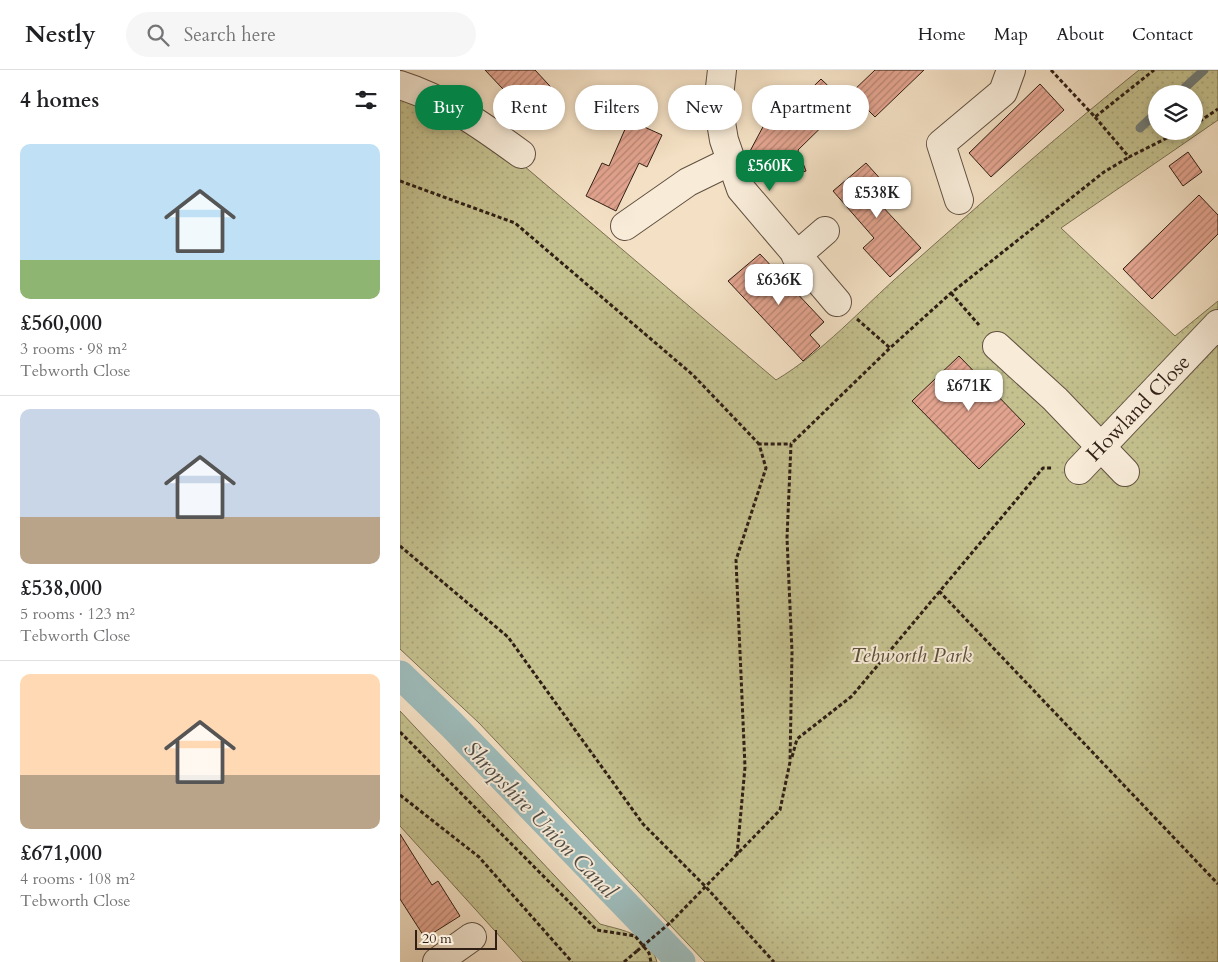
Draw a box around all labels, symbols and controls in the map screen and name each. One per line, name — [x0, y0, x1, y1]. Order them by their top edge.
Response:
search box — [126, 12, 476, 57]
text: Nestly — [25, 18, 96, 51]
icon: search — [144, 21, 172, 49]
text: Search here — [184, 22, 276, 48]
text: Home — [918, 22, 966, 47]
text: Map — [994, 22, 1028, 47]
text: About — [1056, 22, 1104, 47]
text: Contact — [1132, 22, 1193, 47]
chip: Buy — [415, 85, 483, 130]
chip: Rent — [493, 85, 565, 130]
chip: Filters — [575, 85, 658, 130]
chip: New — [668, 85, 742, 130]
chip: Apartment — [752, 85, 869, 130]
map controls — [1148, 85, 1203, 140]
button: layers — [1148, 85, 1203, 140]
text: 4 homes — [20, 86, 99, 115]
icon: filters — [352, 86, 380, 114]
pin: £560K — [735, 150, 805, 192]
text: £560K — [747, 155, 793, 177]
icon: home — [155, 176, 245, 266]
pin: £538K — [842, 176, 912, 219]
text: £538K — [854, 182, 900, 204]
pin: £636K — [744, 264, 814, 306]
text: £636K — [756, 269, 802, 291]
text: £560,000 — [20, 309, 102, 338]
text: 3 rooms · 98 m² — [20, 338, 127, 360]
street label: Howland Close — [1080, 349, 1197, 468]
text: Tebworth Close — [20, 360, 131, 382]
pin: £671K — [934, 370, 1004, 412]
text: £671K — [946, 375, 992, 397]
icon: home — [155, 442, 245, 532]
text: £538,000 — [20, 574, 102, 603]
text: 5 rooms · 123 m² — [20, 603, 135, 625]
text: Tebworth Close — [20, 625, 131, 647]
park label: Tebworth Park — [850, 641, 972, 670]
icon: home — [155, 707, 245, 797]
water label: Shropshire Union Canal — [457, 734, 624, 906]
text: £671,000 — [20, 839, 102, 868]
text: 4 rooms · 108 m² — [20, 868, 135, 890]
text: Tebworth Close — [20, 890, 131, 912]
scale bar — [415, 927, 498, 950]
text: 20 m — [422, 929, 452, 948]

